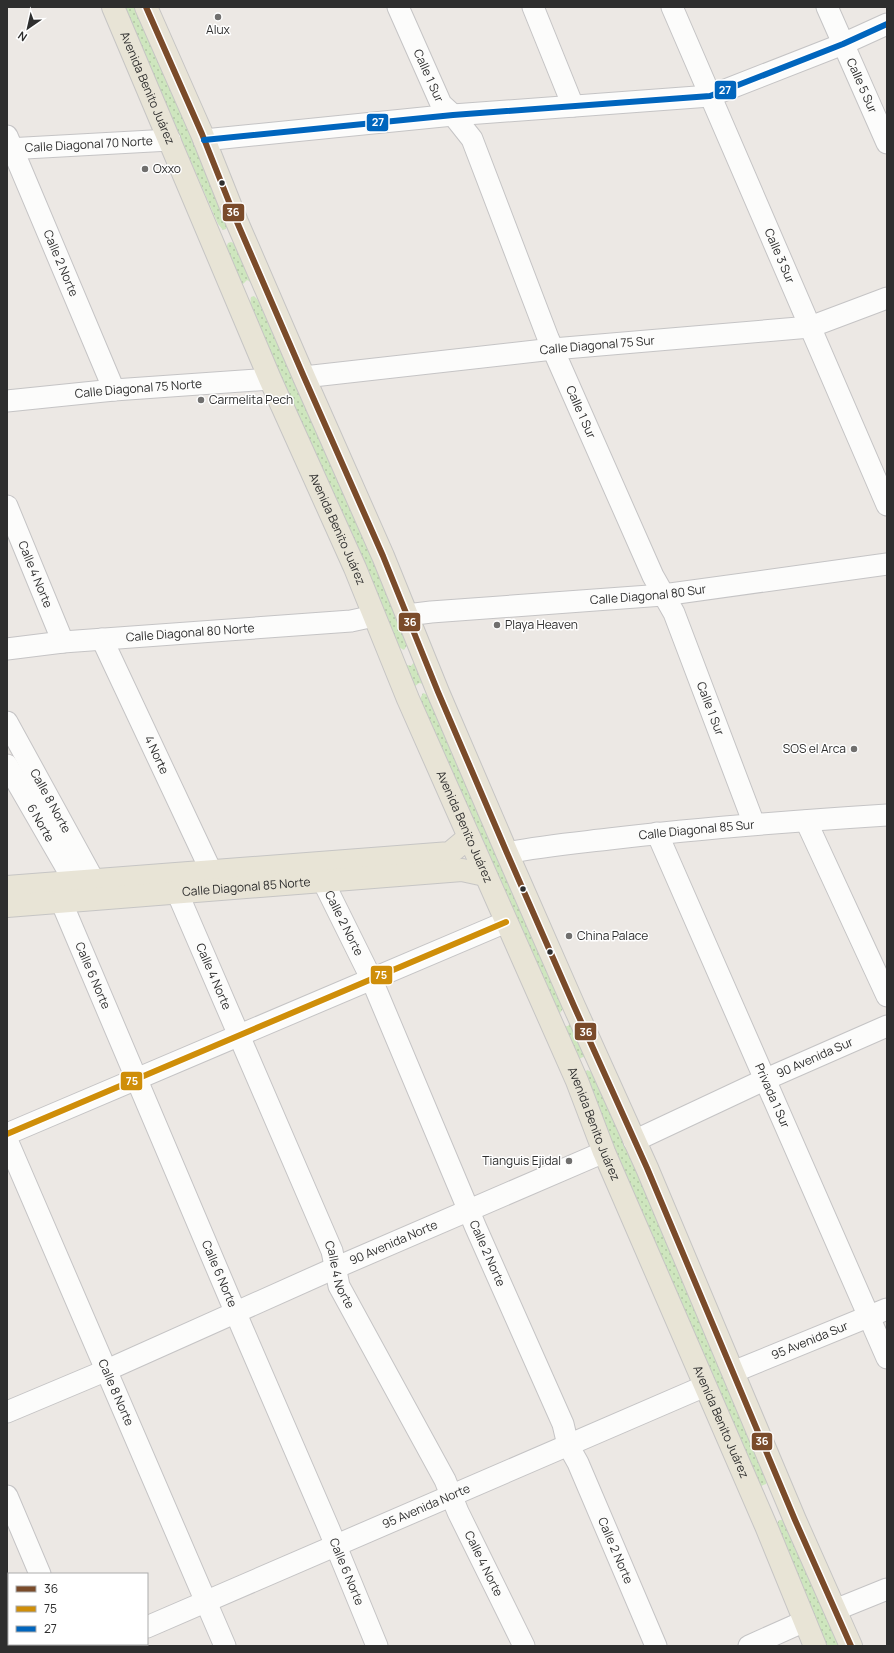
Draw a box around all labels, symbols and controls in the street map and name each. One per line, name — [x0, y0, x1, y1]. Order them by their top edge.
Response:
north arrow — [8, 8, 48, 48]
marker: Alux — [213, 12, 223, 22]
place label: Alux — [206, 21, 231, 38]
text: N — [15, 28, 30, 45]
street label: Avenida Benito Juárez — [116, 29, 179, 147]
street label: Calle 1 Sur — [410, 46, 448, 105]
street label: Calle 5 Sur — [843, 55, 882, 116]
line badge: 27 — [714, 80, 737, 100]
text: 27 — [719, 82, 731, 97]
line badge: 27 — [366, 113, 389, 132]
text: 27 — [372, 114, 384, 129]
street label: Calle Diagonal 70 Norte — [24, 132, 153, 156]
place label: Oxxo — [153, 160, 181, 177]
marker: Oxxo — [140, 164, 150, 174]
unlabelled marker — [217, 178, 227, 188]
line badge: 36 — [222, 203, 245, 222]
text: 36 — [226, 204, 240, 219]
street label: Calle 3 Sur — [761, 226, 799, 286]
street label: Calle 2 Norte — [39, 227, 83, 299]
street label: Calle Diagonal 75 Sur — [539, 331, 656, 358]
street label: Calle Diagonal 75 Norte — [74, 375, 203, 402]
street label: Calle 1 Sur — [562, 383, 601, 442]
place label: Carmelita Pech — [209, 391, 293, 408]
marker: Carmelita Pech — [196, 395, 206, 405]
street label: Avenida Benito Juárez — [305, 470, 370, 587]
street label: Calle 4 Norte — [14, 538, 57, 610]
street label: Calle Diagonal 80 Sur — [589, 580, 708, 608]
line badge: 36 — [398, 612, 421, 632]
text: 36 — [403, 614, 417, 629]
place label: Playa Heaven — [505, 616, 578, 633]
street label: Calle Diagonal 80 Norte — [125, 619, 255, 645]
marker: Playa Heaven — [492, 620, 502, 630]
street label: Calle 1 Sur — [693, 679, 729, 738]
street label: 4 Norte — [141, 733, 173, 777]
place label: SOS el Arca — [783, 740, 846, 757]
marker: SOS el Arca — [849, 744, 859, 754]
street label: Calle 8 Norte — [26, 766, 75, 836]
street label: Avenida Benito Juárez — [433, 768, 497, 885]
street label: 6 Norte — [23, 801, 59, 845]
street label: Calle Diagonal 85 Sur — [638, 816, 756, 844]
street label: Calle Diagonal 85 Norte — [181, 873, 311, 900]
unlabelled marker — [518, 884, 528, 894]
street label: Calle 2 Norte — [321, 888, 368, 959]
place label: China Palace — [577, 927, 648, 944]
marker: China Palace — [564, 931, 574, 941]
street label: Calle 6 Norte — [71, 939, 115, 1012]
street label: Calle 4 Norte — [192, 940, 236, 1012]
unlabelled marker — [545, 947, 555, 957]
line badge: 75 — [370, 965, 393, 985]
text: 75 — [375, 967, 387, 982]
line badge: 36 — [574, 1022, 597, 1041]
text: 36 — [579, 1024, 593, 1039]
street label: 90 Avenida Sur — [774, 1033, 856, 1082]
street label: Privada 1 Sur — [751, 1061, 795, 1131]
street label: Avenida Benito Juárez — [564, 1064, 624, 1183]
line badge: 75 — [120, 1071, 143, 1091]
text: 75 — [126, 1073, 138, 1088]
place label: Tianguis Ejidal — [482, 1152, 561, 1169]
marker: Tianguis Ejidal — [564, 1156, 574, 1166]
street label: 90 Avenida Norte — [347, 1216, 440, 1269]
street label: Calle 2 Norte — [466, 1217, 510, 1289]
street label: Calle 6 Norte — [198, 1237, 241, 1310]
street label: Calle 4 Norte — [320, 1238, 359, 1312]
street label: 95 Avenida Sur — [769, 1317, 851, 1363]
street label: Calle 8 Norte — [94, 1356, 138, 1428]
street label: Avenida Benito Juárez — [689, 1363, 753, 1481]
line badge: 36 — [751, 1432, 773, 1451]
text: 36 — [755, 1433, 769, 1448]
street label: 95 Avenida Norte — [379, 1480, 472, 1532]
street label: Calle 2 Norte — [594, 1514, 637, 1586]
street label: Calle 4 Norte — [461, 1528, 507, 1599]
street label: Calle 6 Norte — [326, 1535, 368, 1608]
legend — [8, 1573, 148, 1645]
text: 36 — [44, 1580, 58, 1597]
text: 75 — [44, 1600, 57, 1617]
text: 27 — [44, 1620, 57, 1637]

